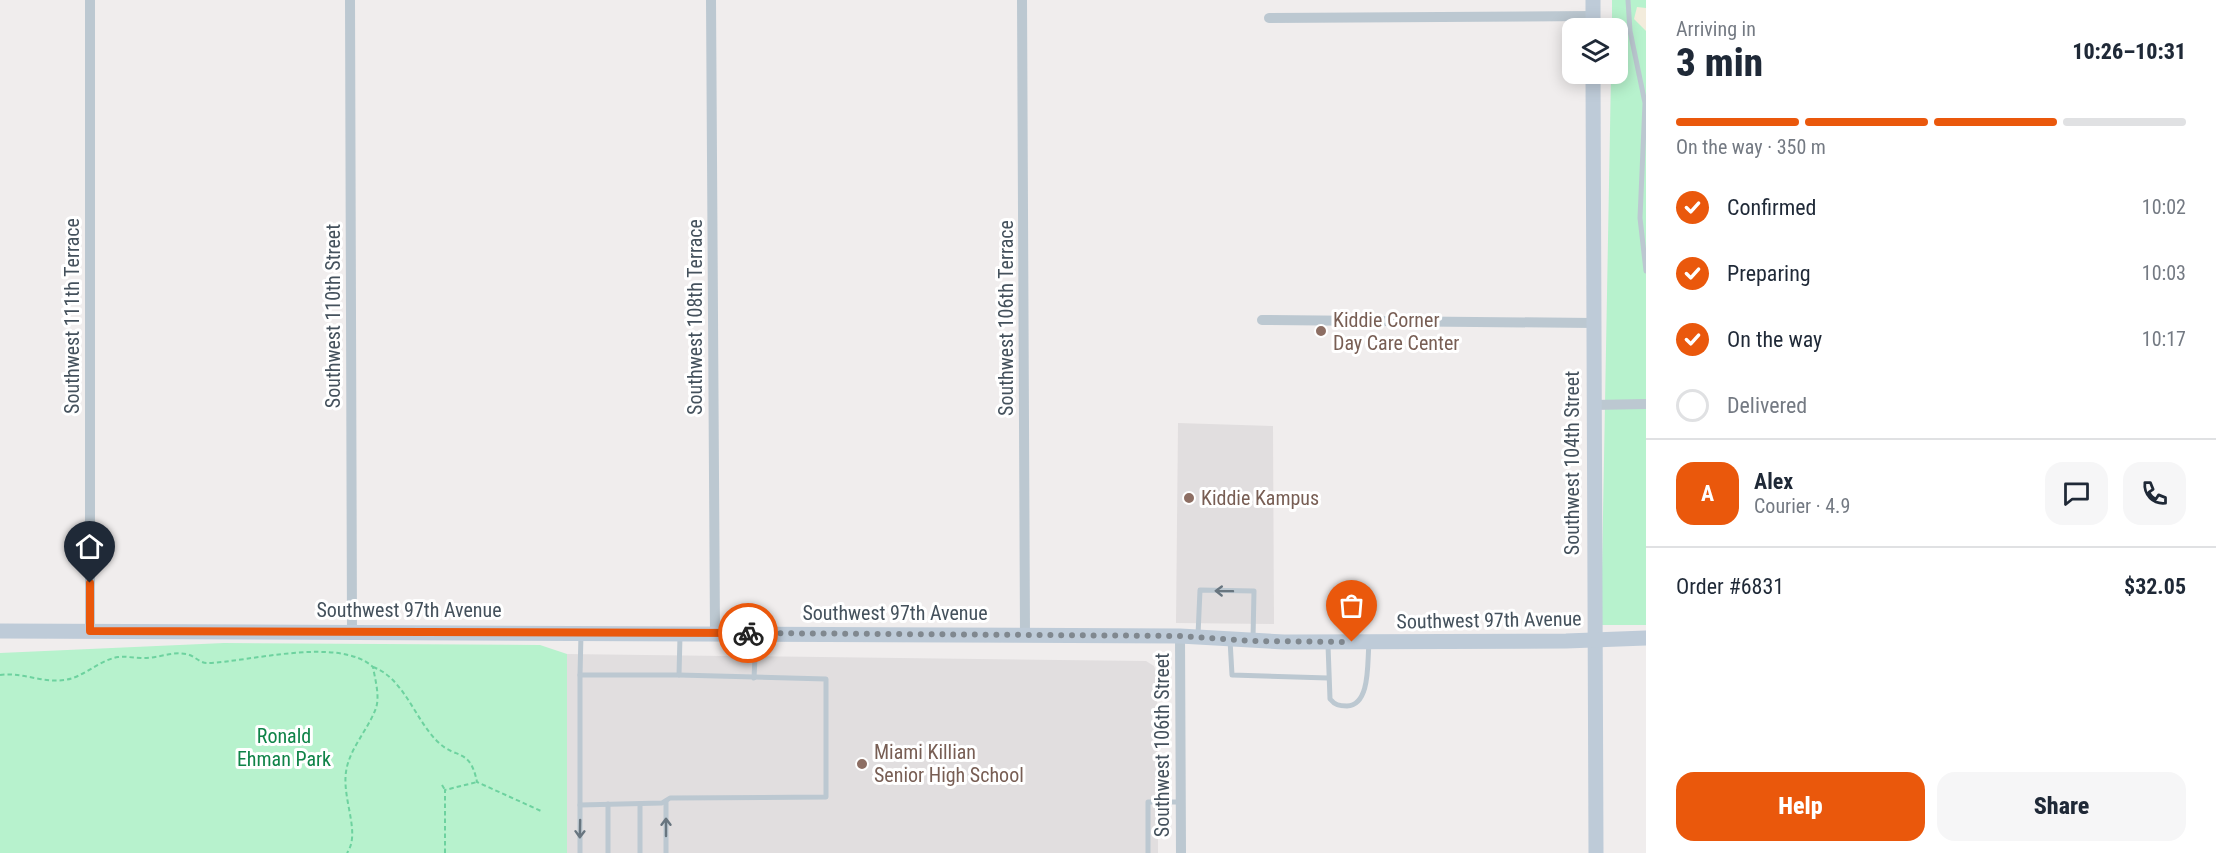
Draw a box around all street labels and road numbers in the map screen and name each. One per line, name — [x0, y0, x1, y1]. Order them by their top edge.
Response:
street label: Southwest 111th Terrace — [60, 218, 84, 414]
street label: Southwest 108th Terrace — [683, 219, 707, 415]
street label: Southwest 106th Terrace — [994, 220, 1018, 416]
street label: Southwest 110th Street — [321, 224, 345, 408]
street label: Southwest 104th Street — [1560, 371, 1584, 555]
street label: Southwest 97th Avenue — [316, 598, 502, 622]
street label: Southwest 97th Avenue — [802, 601, 988, 625]
street label: Southwest 97th Avenue — [1396, 606, 1582, 634]
street label: Southwest 106th Street — [1150, 653, 1174, 837]

